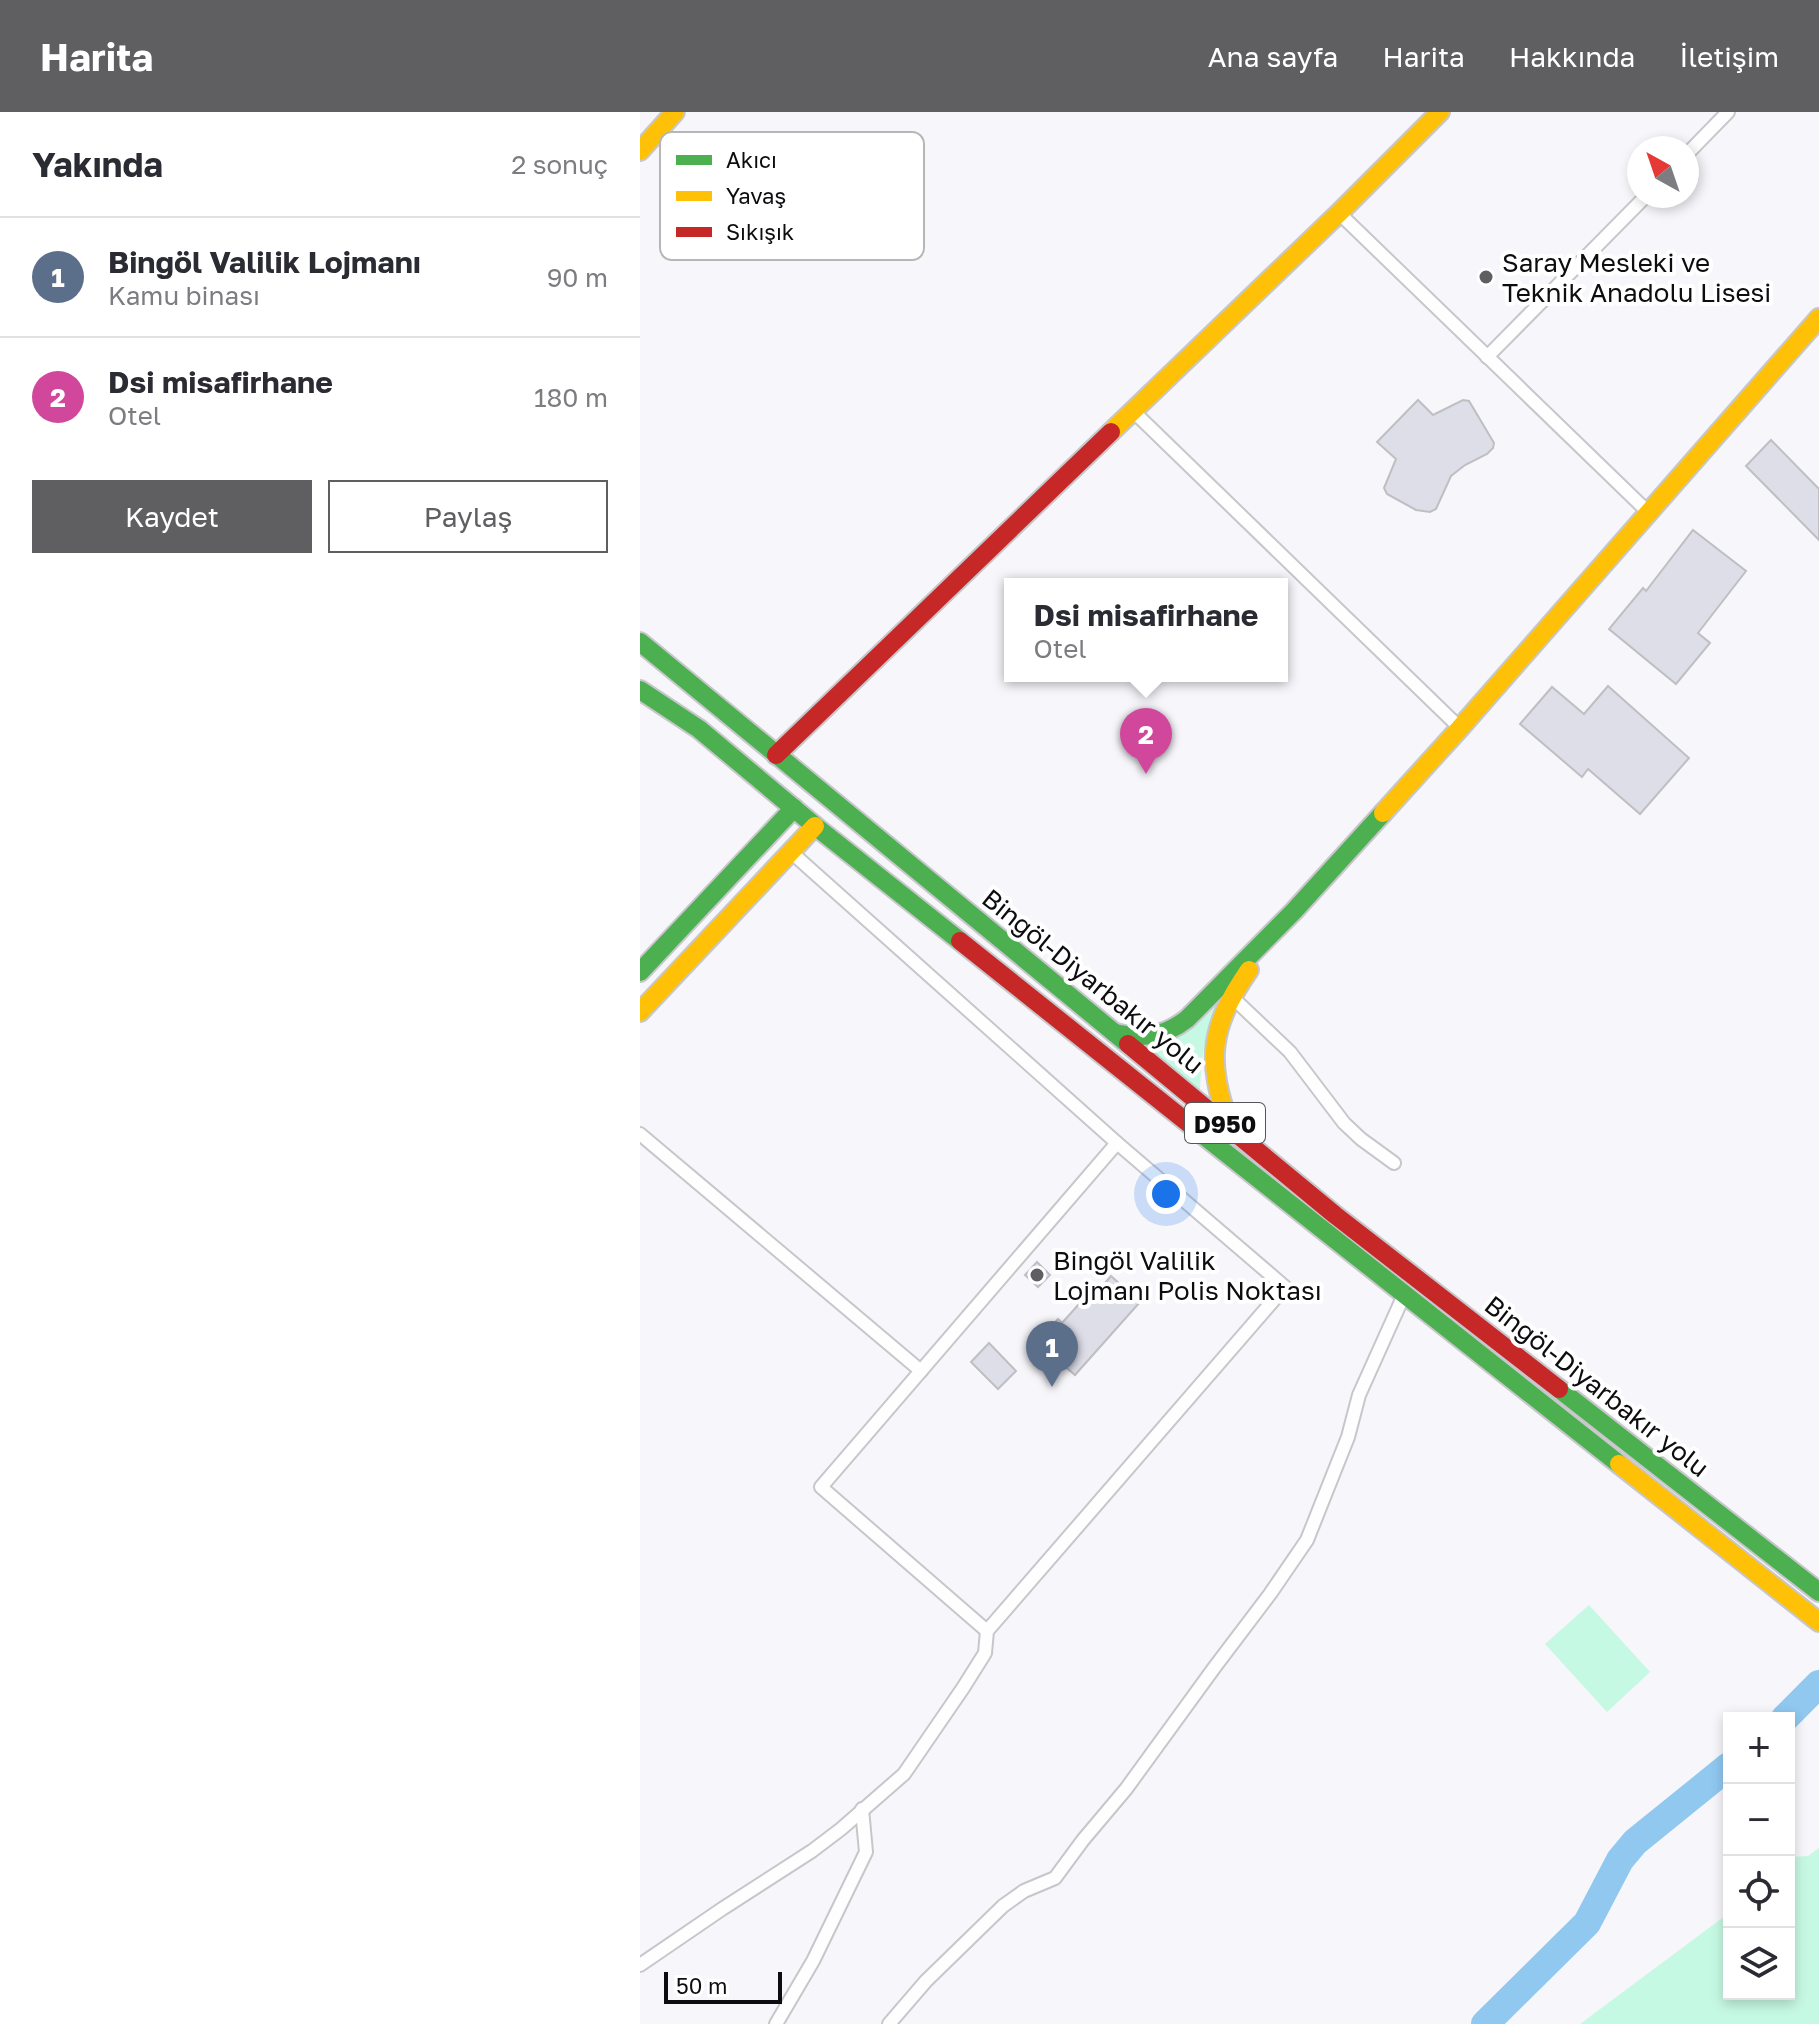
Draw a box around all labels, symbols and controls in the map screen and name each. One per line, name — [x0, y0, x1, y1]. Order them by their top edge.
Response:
text: Harita — [40, 34, 153, 79]
text: Ana sayfa — [1208, 40, 1338, 73]
text: Harita — [1382, 40, 1465, 73]
text: Hakkında — [1509, 40, 1635, 73]
text: İletişim — [1679, 40, 1779, 73]
legend — [660, 132, 924, 260]
north arrow — [1627, 136, 1699, 208]
text: Yakında — [32, 144, 163, 184]
text: Akıcı — [726, 146, 777, 173]
text: 2 sonuç — [511, 149, 608, 180]
text: Yavaş — [726, 182, 786, 209]
text: Sıkışık — [726, 218, 794, 245]
text: Bingöl Valilik Lojmanı — [108, 244, 421, 280]
place label: Saray Mesleki ve Teknik Anadolu Lisesi — [1502, 247, 1771, 308]
text: 1 — [51, 262, 65, 293]
text: 90 m — [547, 262, 608, 293]
marker: Saray Mesleki ve Teknik Anadolu Lisesi — [1477, 268, 1495, 286]
text: Kamu binası — [108, 280, 260, 311]
text: Dsi misafirhane — [108, 364, 333, 400]
text: 2 — [50, 382, 66, 413]
text: 180 m — [534, 382, 608, 413]
text: Otel — [108, 400, 161, 431]
button: Kaydet — [32, 480, 312, 553]
button: Paylaş — [328, 480, 608, 553]
popup — [1004, 578, 1288, 682]
text: Dsi misafirhane — [1034, 597, 1258, 633]
text: Otel — [1034, 633, 1087, 664]
pin: 2 — [1120, 708, 1172, 774]
street label: Bingöl-Diyarbakır yolu — [976, 882, 1210, 1080]
road number: D950 — [1185, 1103, 1265, 1143]
your location — [1146, 1174, 1186, 1214]
place label: Bingöl Valilik Lojmanı Polis Noktası — [1053, 1245, 1322, 1306]
marker: Bingöl Valilik Lojmanı Polis Noktası — [1028, 1266, 1046, 1284]
street label: Bingöl-Diyarbakır yolu — [1479, 1289, 1715, 1483]
pin: 1 — [1026, 1321, 1078, 1387]
map controls — [1723, 1712, 1795, 2000]
button: + — [1723, 1712, 1795, 1784]
button: − — [1723, 1784, 1795, 1856]
button: locate — [1723, 1856, 1795, 1928]
button: layers — [1723, 1928, 1795, 2000]
scale bar — [664, 1968, 782, 2004]
text: 50 m — [676, 1972, 727, 1999]

